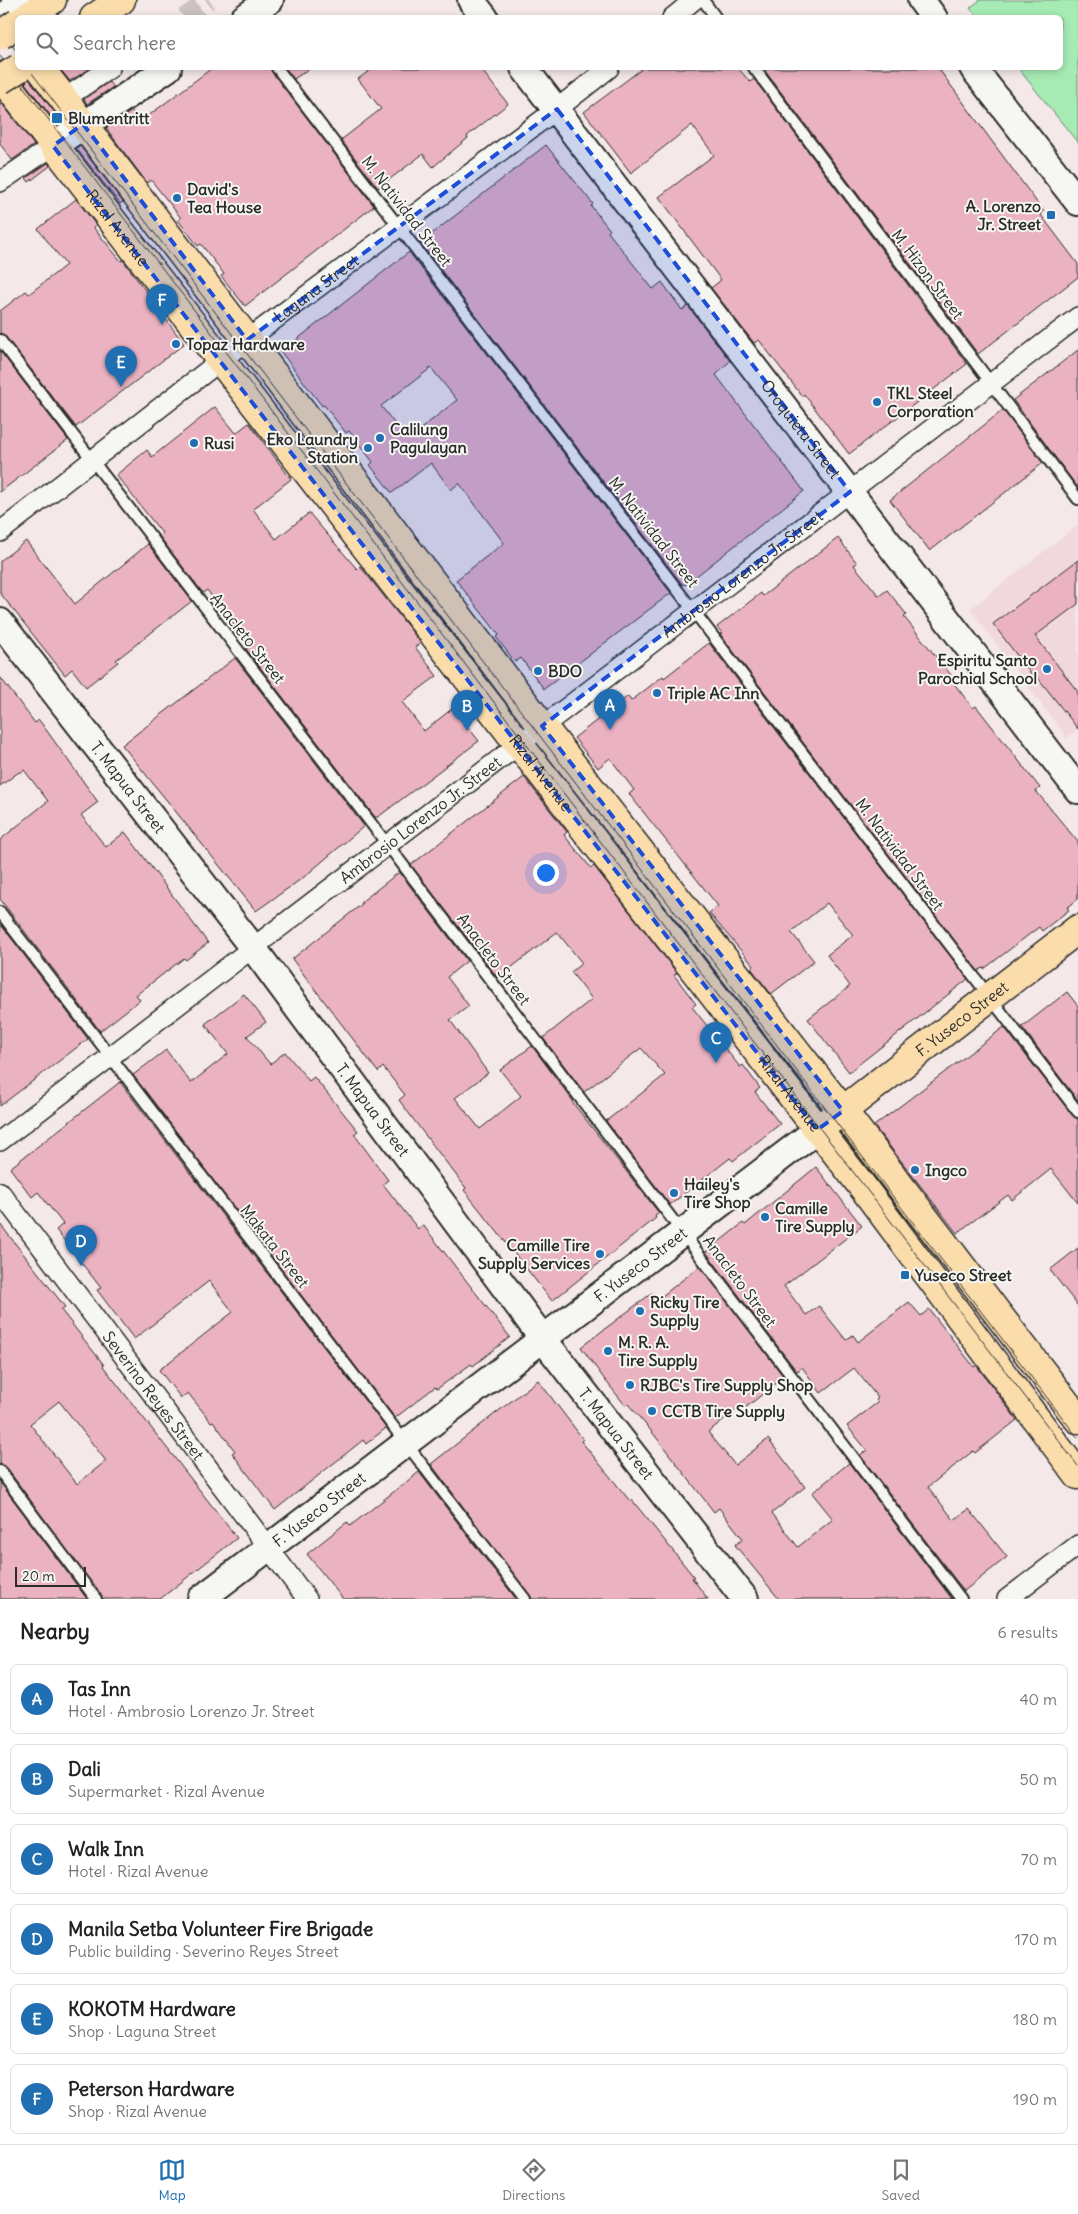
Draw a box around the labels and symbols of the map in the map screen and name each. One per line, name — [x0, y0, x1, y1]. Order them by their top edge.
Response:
place label: Blumentritt — [68, 108, 150, 128]
marker: Blumentritt — [50, 111, 64, 125]
street label: M. Natividad Street — [358, 152, 457, 271]
place label: David's Tea House — [187, 179, 262, 217]
street label: Rizal Avenue — [82, 185, 154, 270]
marker: David's Tea House — [171, 192, 183, 204]
place label: A. Lorenzo Jr. Street — [966, 196, 1042, 234]
marker: A. Lorenzo Jr. Street — [1045, 209, 1057, 221]
street label: M. Hizon Street — [888, 225, 969, 323]
street label: Laguna Street — [270, 250, 363, 327]
pin: F — [146, 284, 178, 325]
place label: Topaz Hardware — [186, 334, 305, 355]
marker: Topaz Hardware — [170, 338, 182, 350]
pin: E — [105, 346, 137, 387]
street label: Oroquieta Street — [757, 376, 846, 483]
place label: TKL Steel Corporation — [887, 383, 974, 422]
marker: TKL Steel Corporation — [871, 396, 883, 408]
place label: Calilung Pagulayan — [390, 419, 467, 458]
place label: Eko Laundry Station — [266, 429, 358, 467]
marker: Calilung Pagulayan — [374, 432, 386, 444]
place label: Rusi — [204, 433, 234, 453]
marker: Rusi — [188, 437, 200, 449]
marker: Eko Laundry Station — [362, 442, 374, 454]
street label: M. Natividad Street — [605, 473, 704, 592]
street label: Ambrosio Lorenzo Jr. Street — [657, 505, 827, 642]
street label: Anacleto Street — [206, 589, 290, 688]
place label: Espiritu Santo Parochial School — [918, 650, 1037, 688]
place label: BDO — [548, 661, 582, 681]
marker: Espiritu Santo Parochial School — [1041, 663, 1053, 675]
marker: BDO — [532, 665, 544, 677]
place label: Triple AC Inn — [667, 683, 760, 704]
marker: Triple AC Inn — [651, 687, 663, 699]
pin: A — [594, 689, 626, 730]
pin: B — [451, 690, 483, 731]
street label: Rizal Avenue — [505, 730, 577, 815]
street label: T. Mapua Street — [86, 737, 170, 838]
street label: Ambrosio Lorenzo Jr. Street — [336, 751, 505, 888]
street label: M. Natividad Street — [851, 794, 949, 914]
your location — [533, 860, 559, 886]
street label: Anacleto Street — [453, 909, 535, 1009]
street label: F. Yuseco Street — [911, 976, 1013, 1061]
pin: C — [700, 1022, 732, 1063]
street label: Rizal Avenue — [754, 1051, 826, 1136]
street label: T. Mapua Street — [332, 1059, 414, 1161]
place label: Ingco — [925, 1160, 967, 1181]
marker: Ingco — [909, 1164, 921, 1176]
place label: Hailey's Tire Shop — [684, 1174, 751, 1213]
marker: Hailey's Tire Shop — [668, 1187, 680, 1199]
place label: Camille Tire Supply — [775, 1198, 855, 1237]
street label: Makata Street — [236, 1200, 314, 1292]
marker: Camille Tire Supply — [759, 1211, 771, 1223]
street label: F. Yuseco Street — [590, 1222, 691, 1306]
pin: D — [65, 1225, 97, 1266]
street label: Anacleto Street — [699, 1231, 781, 1331]
place label: Camille Tire Supply Services — [478, 1235, 590, 1274]
marker: Camille Tire Supply Services — [594, 1248, 606, 1260]
place label: Yuseco Street — [914, 1265, 1012, 1285]
marker: Yuseco Street — [899, 1269, 911, 1281]
place label: Ricky Tire Supply — [650, 1292, 720, 1331]
marker: Ricky Tire Supply — [634, 1305, 646, 1317]
street label: Severino Reyes Street — [99, 1327, 209, 1464]
place label: M. R. A. Tire Supply — [618, 1332, 698, 1371]
marker: M. R. A. Tire Supply — [602, 1345, 614, 1357]
place label: RJBC's Tire Supply Shop — [640, 1375, 813, 1396]
marker: RJBC's Tire Supply Shop — [624, 1379, 636, 1391]
street label: T. Mapua Street — [574, 1383, 659, 1484]
place label: CCTB Tire Supply — [662, 1401, 785, 1422]
marker: CCTB Tire Supply — [646, 1405, 658, 1417]
street label: F. Yuseco Street — [268, 1467, 370, 1551]
scale bar — [15, 1564, 86, 1587]

